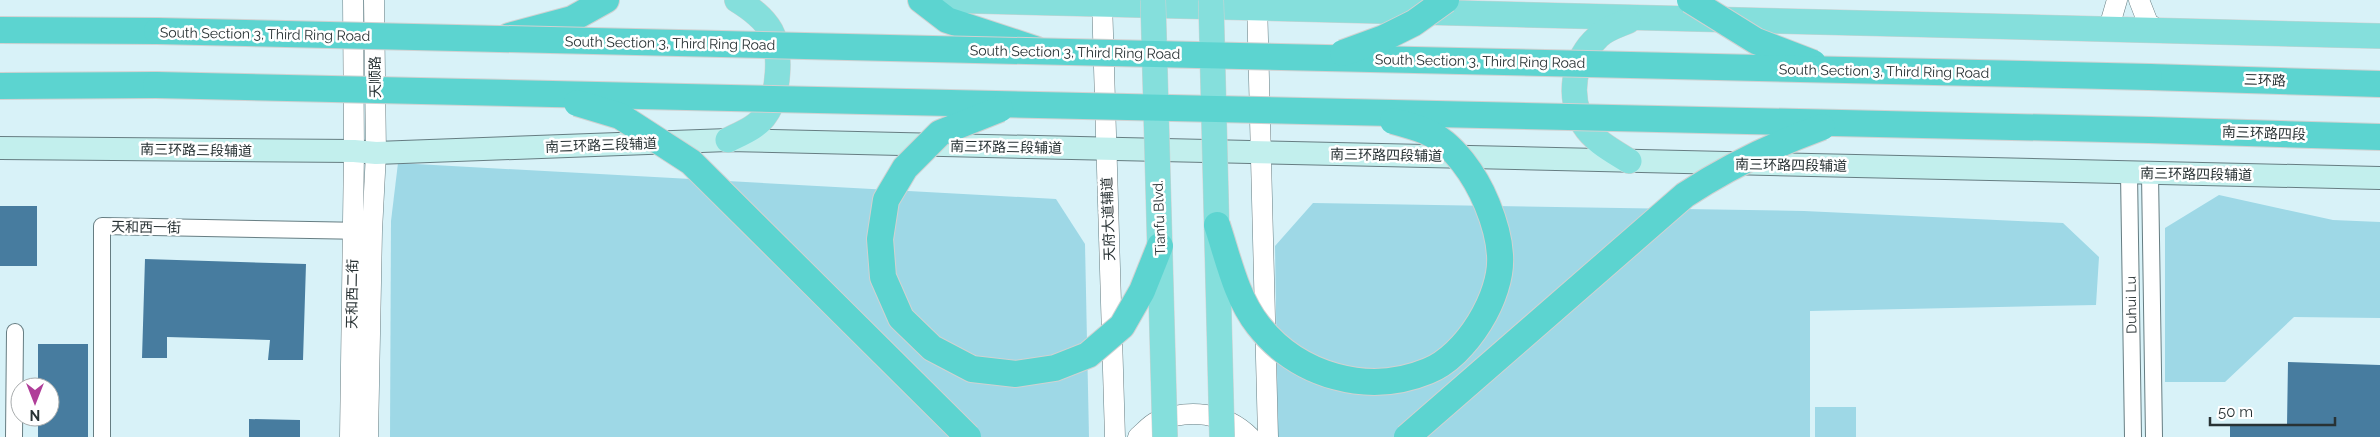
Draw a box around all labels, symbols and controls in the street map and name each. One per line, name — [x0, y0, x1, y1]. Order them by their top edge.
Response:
street label: South Section 3, Third Ring Road — [160, 24, 370, 44]
street label: South Section 3, Third Ring Road — [565, 33, 775, 53]
street label: South Section 3, Third Ring Road — [970, 42, 1180, 62]
street label: South Section 3, Third Ring Road — [1375, 51, 1585, 71]
street label: 天顺路 — [367, 56, 383, 98]
street label: South Section 3, Third Ring Road — [1779, 61, 1989, 81]
street label: 三环路 — [2244, 71, 2286, 89]
street label: 南三环路四段 — [2222, 124, 2306, 142]
street label: 南三环路三段辅道 — [545, 135, 657, 155]
street label: 南三环路三段辅道 — [950, 138, 1062, 156]
street label: 南三环路三段辅道 — [140, 141, 252, 159]
street label: 南三环路四段辅道 — [1330, 146, 1442, 164]
street label: 南三环路四段辅道 — [1735, 156, 1847, 174]
street label: 南三环路四段辅道 — [2140, 165, 2252, 183]
street label: 天府大道辅道 — [1099, 177, 1117, 261]
street label: Tianfu Blvd. — [1150, 180, 1168, 256]
street label: 天和西一街 — [111, 218, 181, 236]
street label: 天和西二街 — [343, 259, 361, 329]
street label: Duhui Lu — [2122, 276, 2140, 334]
north arrow — [10, 377, 60, 427]
scale bar — [2210, 394, 2335, 426]
text: 50 m — [2218, 403, 2253, 421]
text: N — [30, 407, 40, 423]

